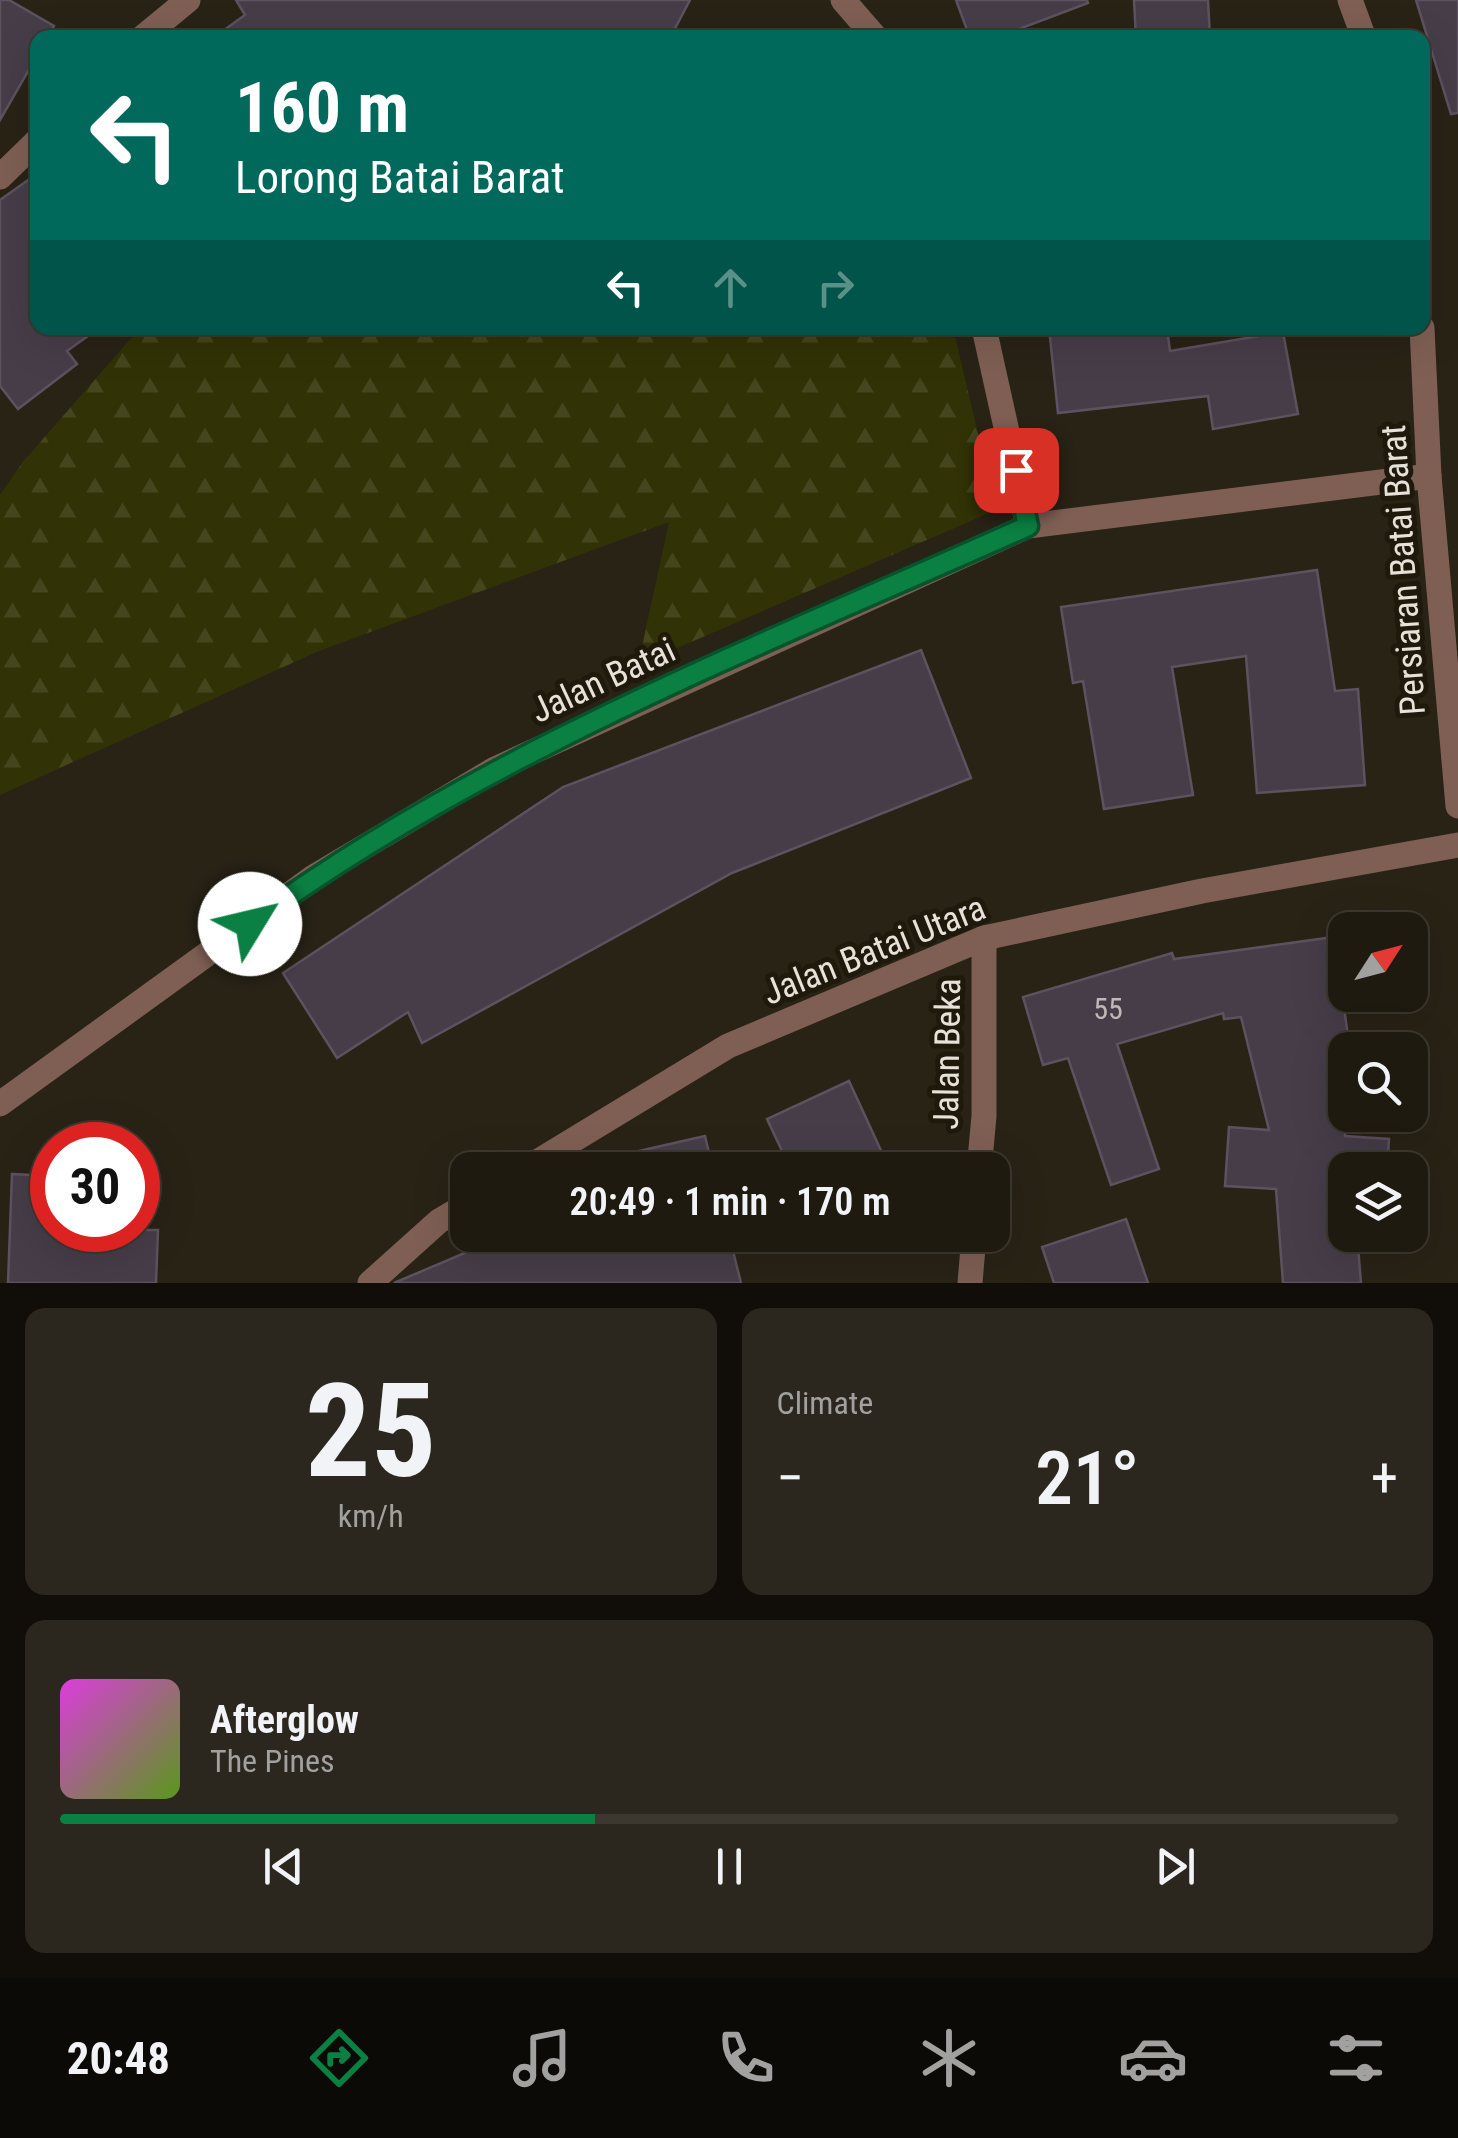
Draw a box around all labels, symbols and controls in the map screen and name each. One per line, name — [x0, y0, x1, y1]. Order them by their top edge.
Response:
text: 160 m — [235, 67, 409, 149]
icon: left — [70, 70, 200, 200]
text: Lorong Batai Barat — [235, 151, 565, 204]
icon: left — [598, 260, 653, 315]
icon: ahead — [703, 260, 758, 315]
icon: right — [808, 260, 863, 315]
street label: Persiaran Batai Barat — [1373, 423, 1434, 716]
pin — [974, 428, 1059, 513]
icon: arrive — [989, 443, 1044, 498]
street label: Jalan Batai — [525, 629, 682, 732]
position arrow — [198, 872, 302, 976]
street label: Jalan Batai Utara — [757, 887, 991, 1014]
north arrow — [1328, 912, 1428, 1012]
map controls — [1328, 912, 1428, 1252]
street label: Jalan Beka — [926, 978, 969, 1130]
house number: 55 — [1093, 991, 1123, 1026]
button: search — [1328, 1032, 1428, 1132]
speed limit sign: 30 — [30, 1122, 160, 1252]
button: layers — [1328, 1152, 1428, 1252]
text: 20:49 · 1 min · 170 m — [570, 1180, 890, 1224]
text: 25 — [305, 1355, 436, 1508]
text: Climate — [777, 1384, 873, 1422]
text: 21° — [1035, 1434, 1140, 1522]
text: − — [777, 1446, 804, 1510]
text: + — [1371, 1446, 1398, 1510]
text: km/h — [338, 1497, 404, 1535]
text: Afterglow — [210, 1698, 359, 1742]
text: The Pines — [210, 1742, 335, 1780]
icon: previous — [256, 1839, 311, 1894]
icon: pause — [702, 1839, 757, 1894]
icon: next — [1148, 1839, 1203, 1894]
icon: directions — [304, 2023, 374, 2093]
icon: music — [507, 2023, 577, 2093]
icon: phone — [711, 2023, 781, 2093]
icon: climate — [914, 2023, 984, 2093]
icon: car — [1118, 2023, 1188, 2093]
icon: filters — [1321, 2023, 1391, 2093]
text: 20:48 — [67, 2032, 170, 2085]

